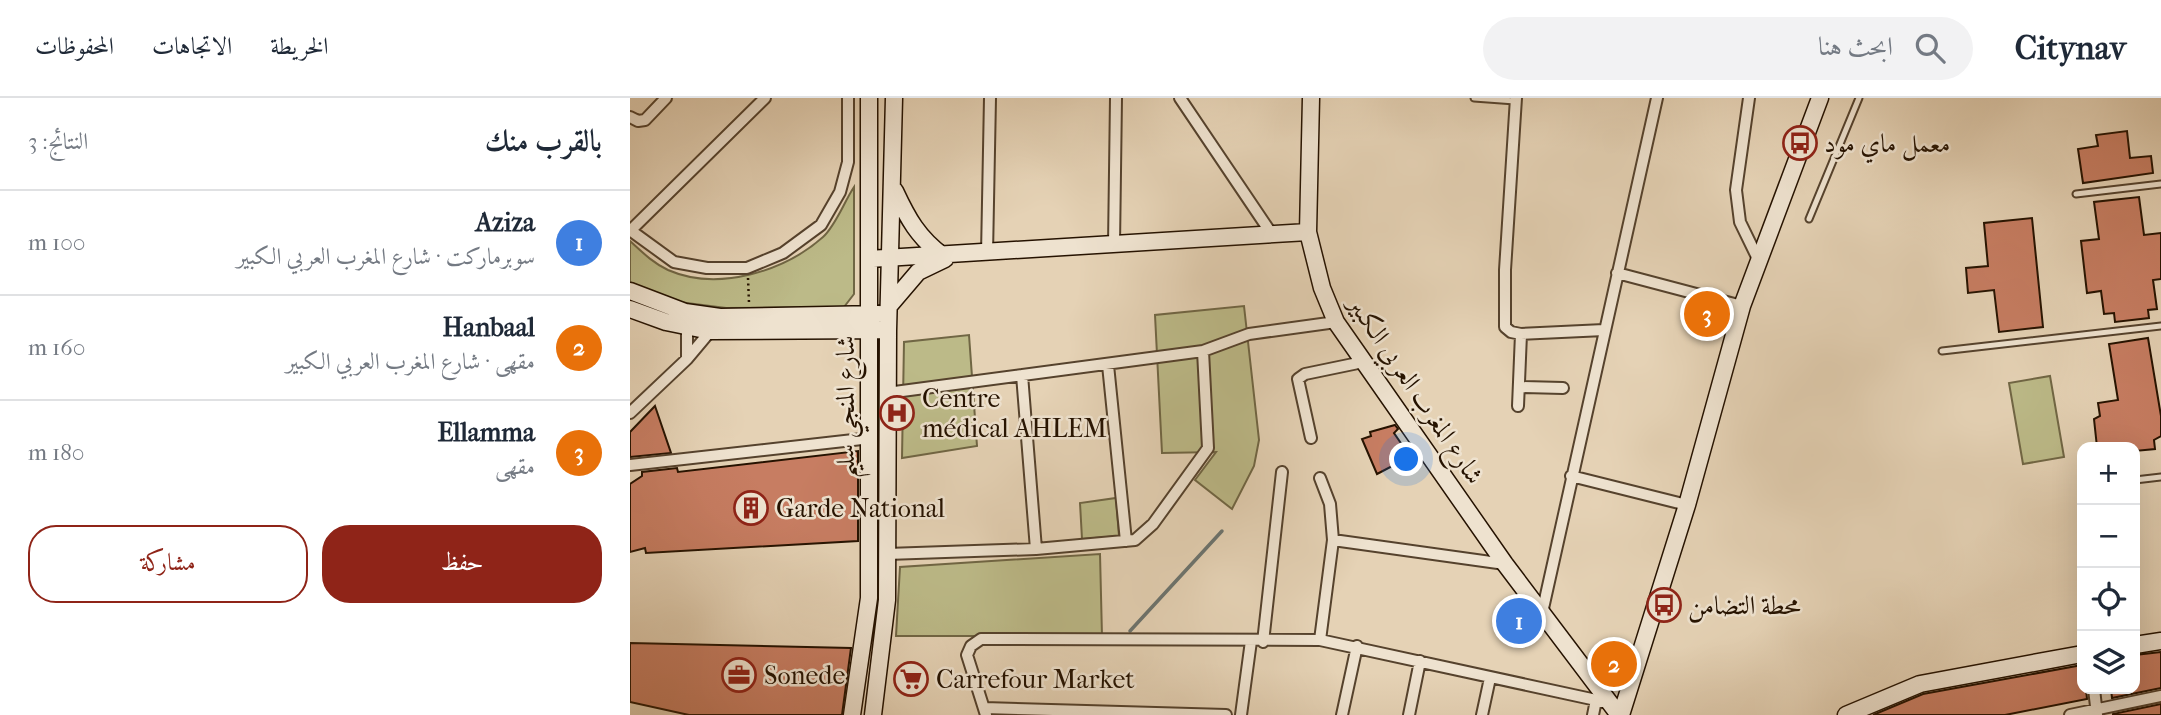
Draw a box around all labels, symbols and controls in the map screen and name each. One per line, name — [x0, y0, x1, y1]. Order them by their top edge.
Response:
search box — [1483, 17, 1973, 80]
icon: search — [1911, 29, 1949, 67]
text: Citynav — [2015, 29, 2126, 68]
text: ابحث هنا — [1818, 31, 1893, 62]
text: المحفوظات — [35, 32, 114, 60]
text: الاتجاهات — [152, 32, 232, 60]
text: الخريطة — [270, 32, 329, 60]
text: بالقرب منك — [485, 124, 602, 159]
bus stop icon: معمل ماي مود — [1781, 124, 1819, 162]
text: النتائج: 3 — [28, 128, 88, 155]
place label: معمل ماي مود — [1824, 128, 1950, 164]
text: Aziza — [475, 207, 535, 238]
text: 100 m — [28, 229, 86, 256]
text: 1 — [575, 229, 583, 256]
text: سوبرماركت · شارع المغرب العربي الكبير — [237, 243, 535, 270]
street label: شارع المغرب العربي الكبير — [1335, 288, 1490, 493]
pin: 3 — [1684, 288, 1730, 340]
text: Hanbaal — [443, 312, 535, 343]
text: 160 m — [28, 334, 85, 361]
text: 2 — [573, 334, 585, 361]
street label: شارع المنجي سليم — [830, 335, 871, 479]
text: مقهى · شارع المغرب العربي الكبير — [286, 348, 535, 375]
place label: Centre médical AHLEM — [922, 383, 1107, 444]
hospital icon: Centre médical AHLEM — [878, 394, 916, 432]
text: Ellamma — [437, 417, 535, 448]
text: 180 m — [28, 439, 85, 466]
text: 3 — [574, 439, 584, 466]
your location — [1389, 442, 1423, 476]
map controls — [2077, 442, 2140, 694]
button: + — [2077, 442, 2140, 505]
text: مقهى — [495, 453, 535, 480]
building icon: Garde National — [732, 489, 770, 527]
place label: Garde National — [776, 493, 945, 524]
button: − — [2077, 505, 2140, 568]
button: مشاركة — [28, 525, 308, 603]
button: حفظ — [322, 525, 602, 603]
button: locate — [2077, 568, 2140, 631]
bus stop icon: محطة التضامن — [1645, 586, 1683, 624]
place label: محطة التضامن — [1688, 590, 1801, 623]
pin: 1 — [1496, 595, 1542, 647]
button: layers — [2077, 631, 2140, 694]
pin: 2 — [1591, 638, 1637, 690]
office icon: Sonede — [720, 656, 758, 694]
place label: Sonede — [764, 660, 845, 691]
supermarket icon: Carrefour Market — [892, 660, 930, 698]
place label: Carrefour Market — [936, 664, 1135, 695]

